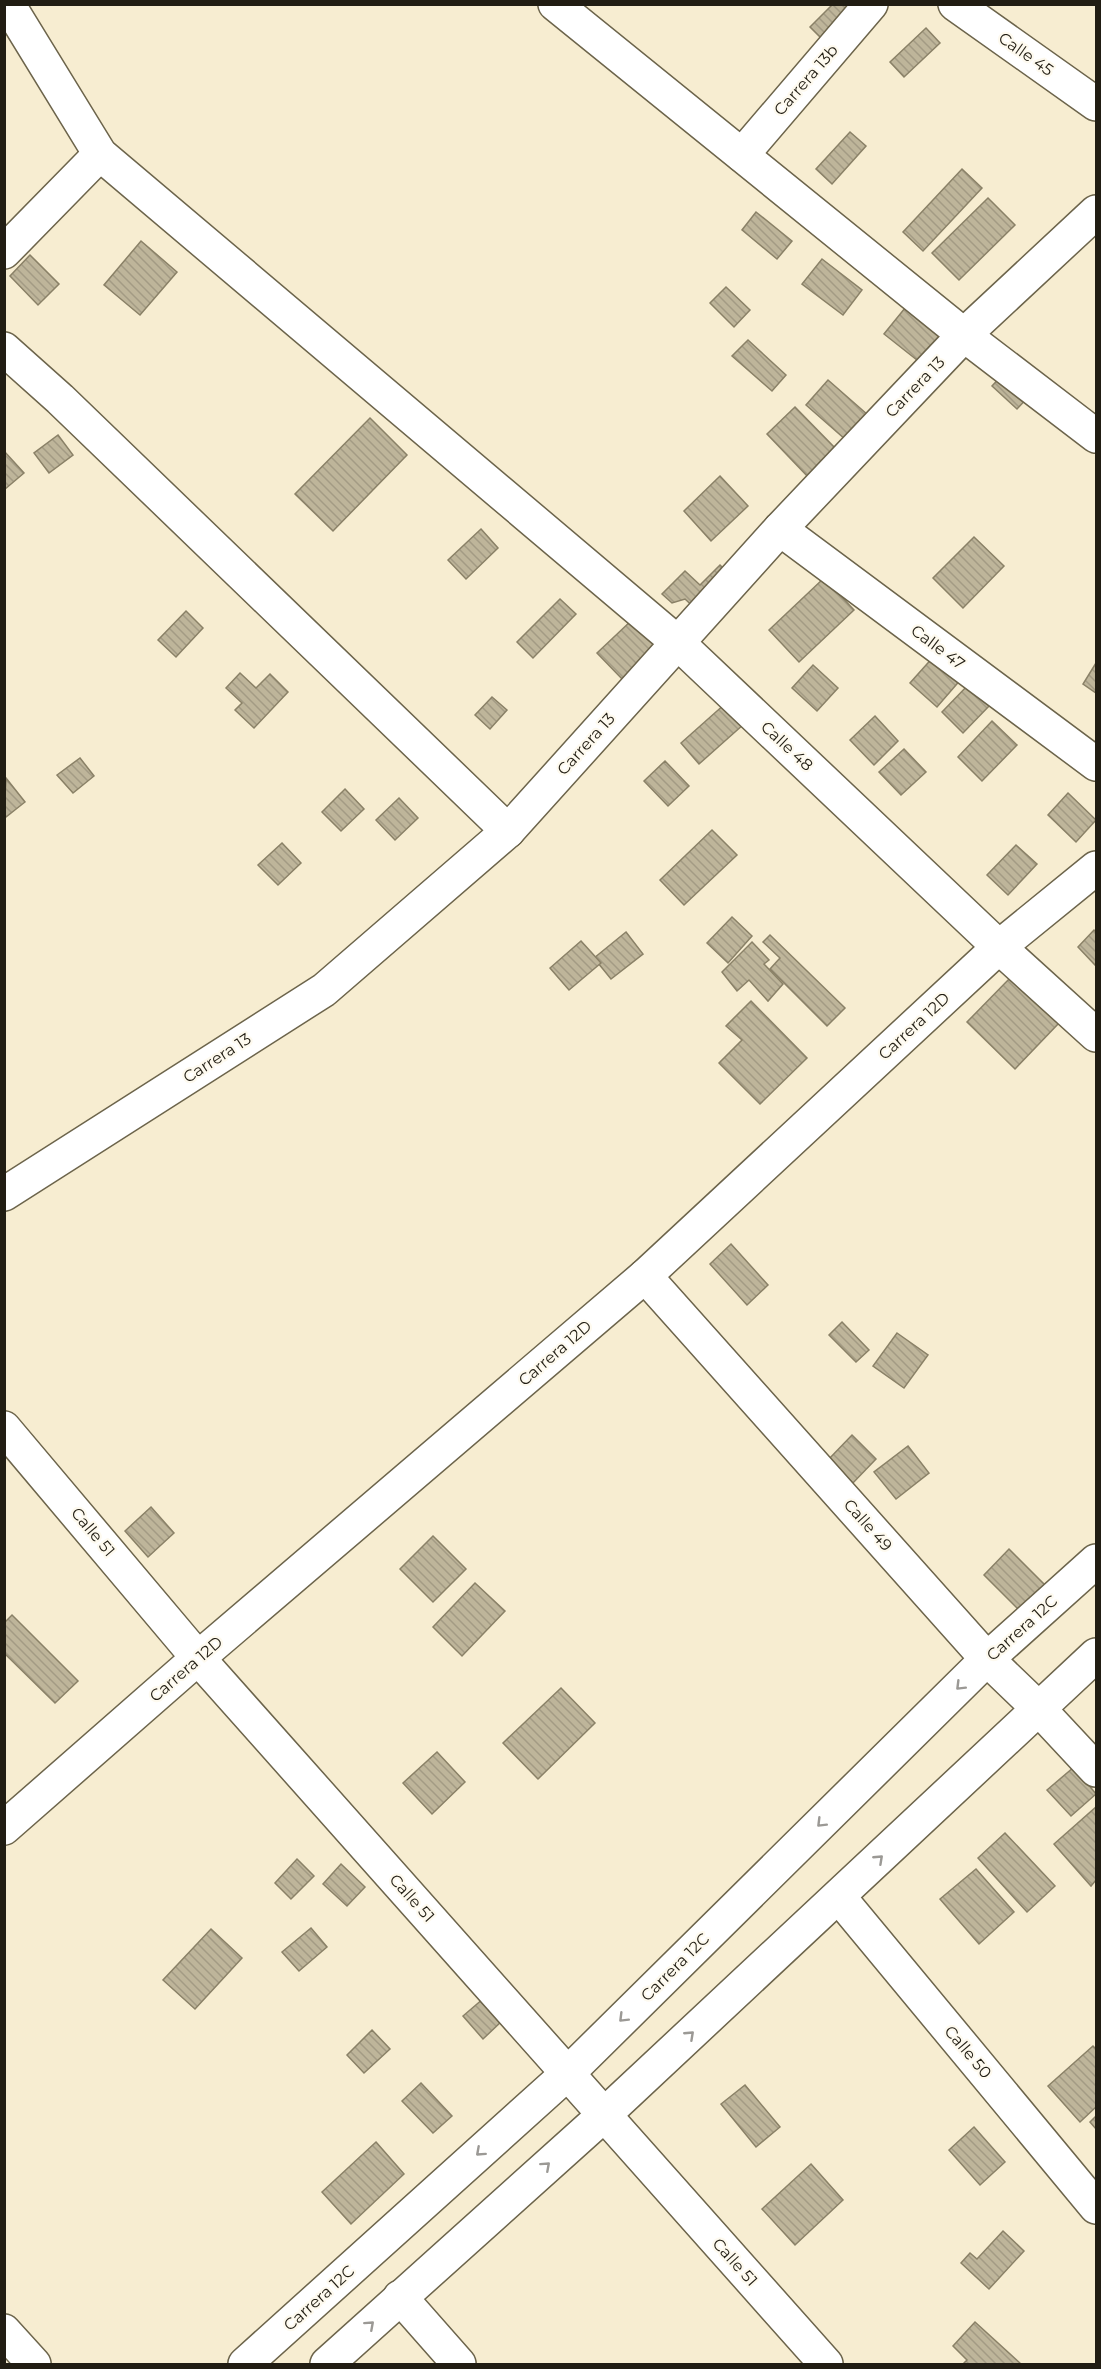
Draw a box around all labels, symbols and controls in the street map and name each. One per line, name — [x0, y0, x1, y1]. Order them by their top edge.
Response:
street label: Calle 45 — [995, 28, 1057, 80]
street label: Carrera 13b — [770, 40, 842, 119]
street label: Carrera 13 — [881, 353, 949, 421]
street label: Calle 47 — [907, 621, 969, 673]
street label: Carrera 13 — [553, 709, 619, 779]
street label: Calle 48 — [757, 717, 817, 775]
street label: Carrera 12D — [874, 988, 954, 1064]
street label: Carrera 13 — [180, 1029, 254, 1087]
street label: Carrera 12D — [515, 1316, 595, 1390]
street label: Calle 49 — [840, 1495, 896, 1555]
street label: Calle 51 — [67, 1504, 119, 1560]
street label: Carrera 12C — [983, 1591, 1061, 1665]
street label: Carrera 12D — [146, 1632, 226, 1706]
one-way arrow — [957, 1678, 968, 1689]
one-way arrow — [818, 1815, 829, 1826]
one-way arrow — [873, 1855, 883, 1866]
street label: Calle 51 — [386, 1870, 438, 1926]
street label: Carrera 12C — [637, 1929, 713, 2005]
one-way arrow — [619, 2011, 630, 2022]
street label: Calle 50 — [941, 2022, 995, 2082]
one-way arrow — [684, 2031, 694, 2042]
one-way arrow — [477, 2145, 487, 2156]
one-way arrow — [539, 2163, 550, 2174]
street label: Calle 51 — [709, 2234, 761, 2290]
street label: Carrera 12C — [280, 2261, 358, 2335]
one-way arrow — [363, 2321, 374, 2332]

